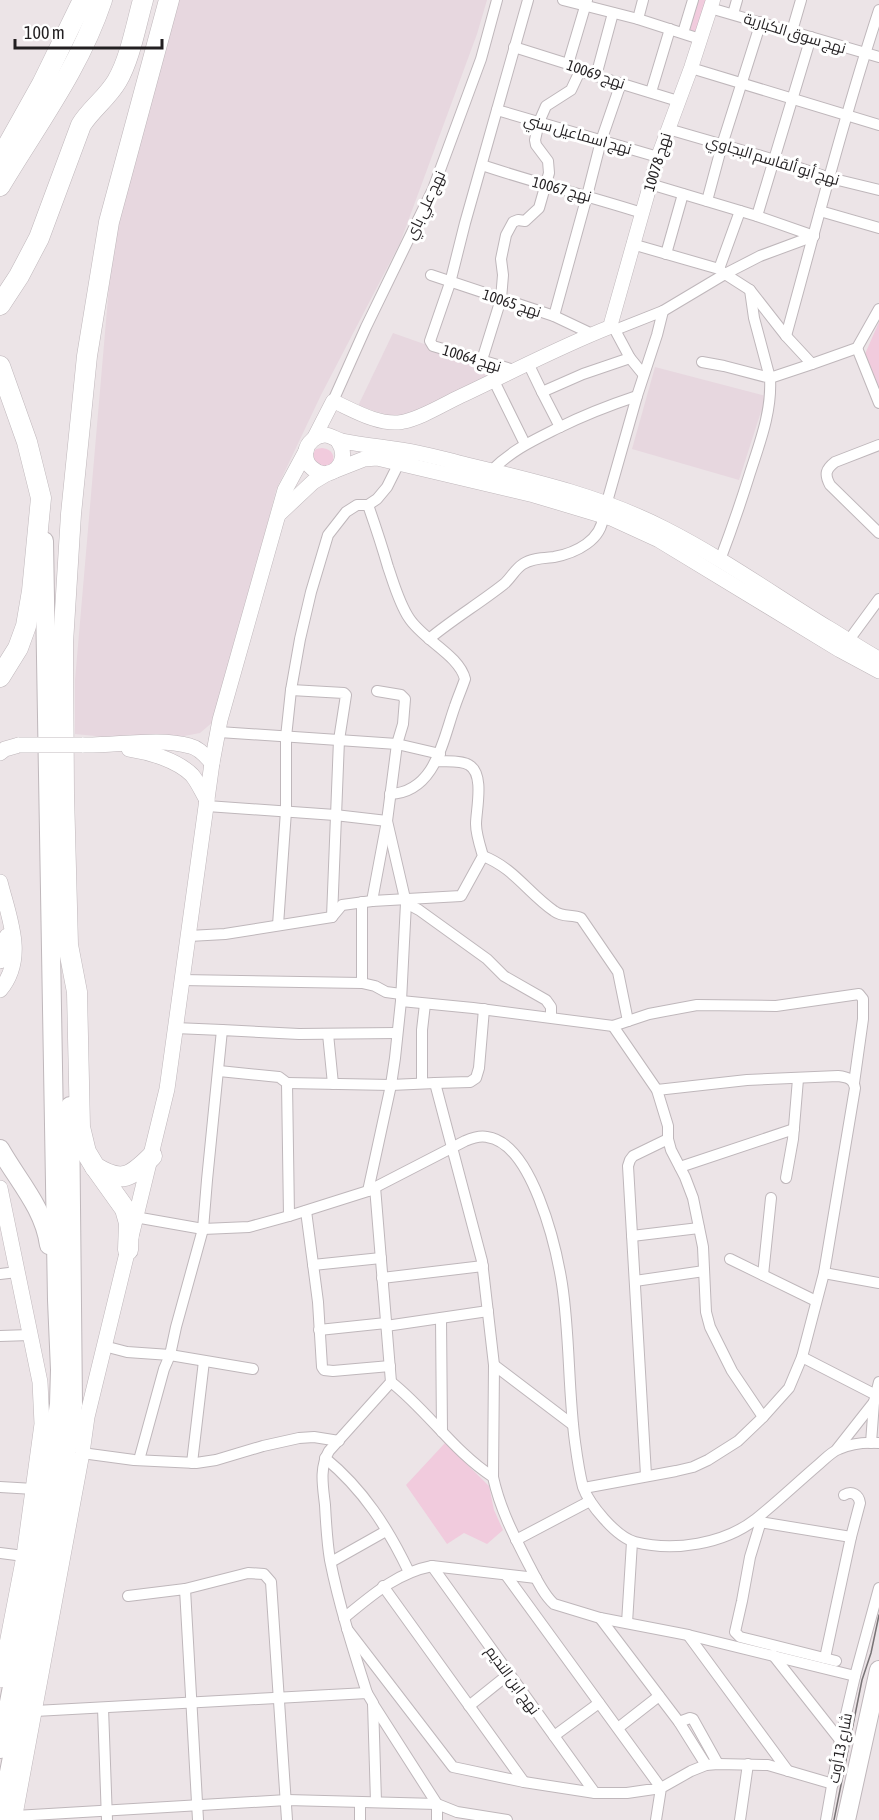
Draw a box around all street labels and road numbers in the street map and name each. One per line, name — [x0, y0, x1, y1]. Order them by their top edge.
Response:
street label: نهج سوق الكبارية — [741, 9, 848, 60]
street label: نهج 10069 — [564, 56, 627, 95]
street label: نهج اسماعيل سني — [521, 110, 634, 161]
street label: نهج 10078 — [640, 131, 677, 194]
street label: نهج أبو ألقاسم البجاوي — [703, 131, 842, 192]
street label: نهج علي باي — [402, 168, 452, 244]
street label: نهج 10067 — [530, 173, 593, 208]
street label: نهج 10065 — [480, 286, 543, 323]
street label: نهج 10064 — [440, 341, 503, 378]
street label: نهج ابن النديم — [480, 1642, 544, 1719]
street label: شارع 13 أوت — [824, 1711, 858, 1785]

